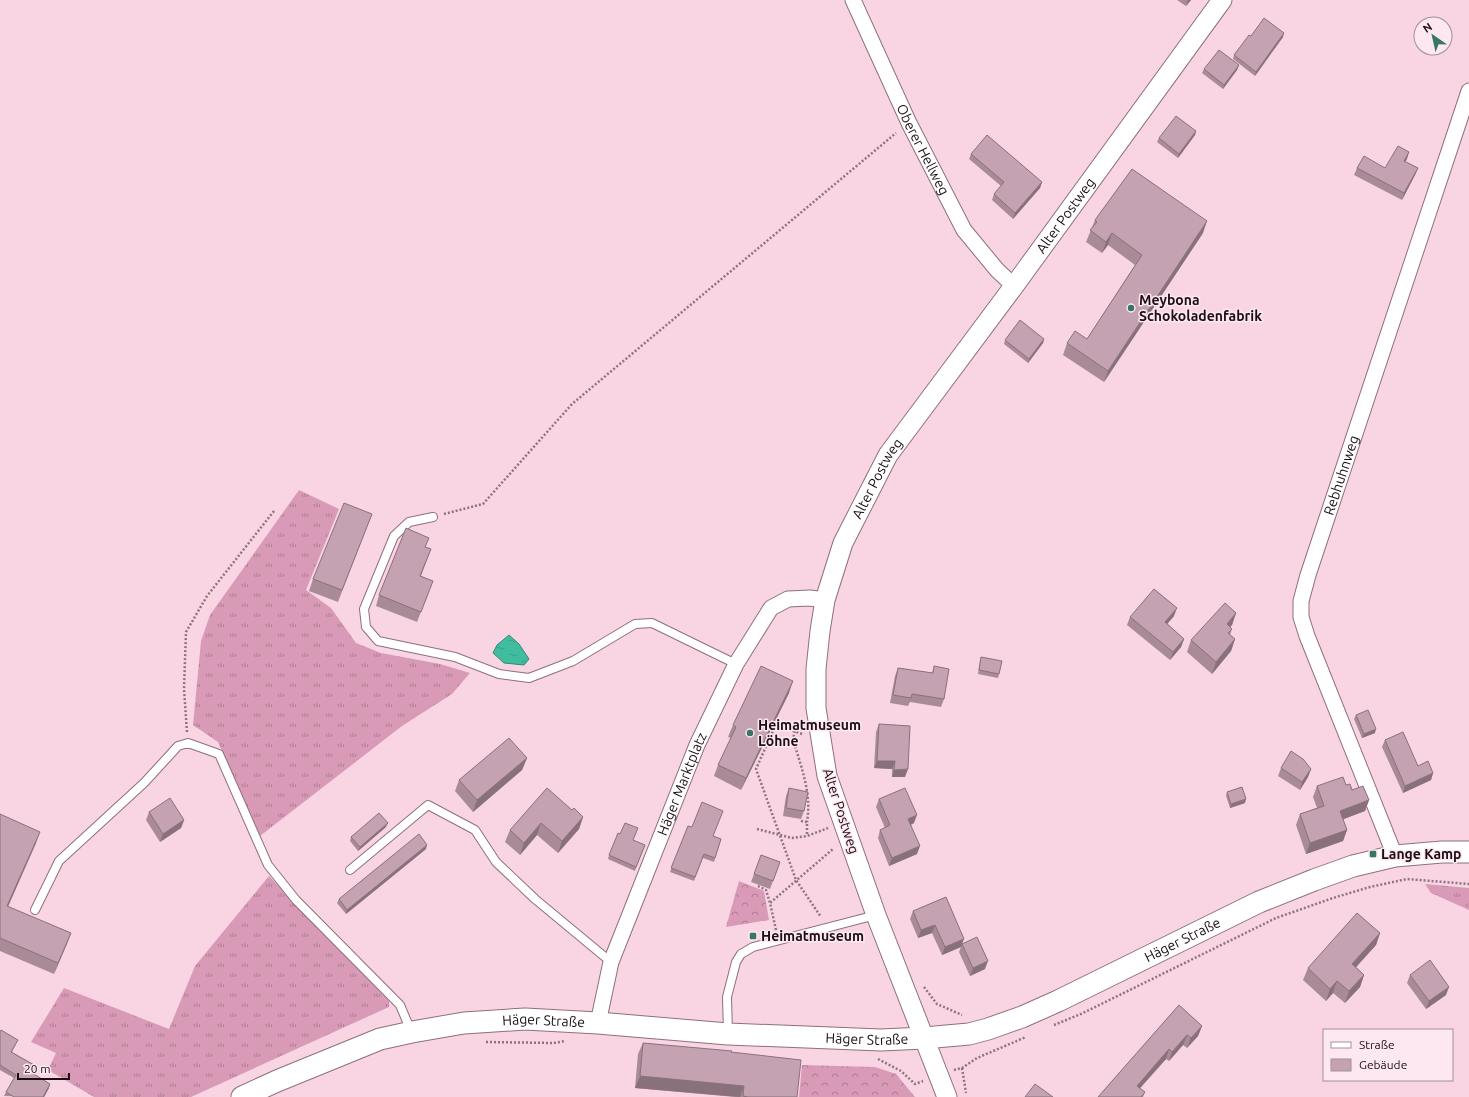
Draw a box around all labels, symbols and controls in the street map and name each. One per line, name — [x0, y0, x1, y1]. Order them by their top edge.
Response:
north arrow — [1413, 16, 1453, 56]
text: N — [1421, 20, 1434, 35]
street label: Oberer Hellweg — [893, 101, 953, 198]
street label: Alter Postweg — [1033, 175, 1098, 256]
place label: Meybona Schokoladenfabrik — [1139, 292, 1262, 324]
marker: Meybona Schokoladenfabrik — [1126, 303, 1136, 313]
street label: Rebhuhnweg — [1320, 433, 1362, 517]
street label: Alter Postweg — [849, 435, 906, 521]
place label: Heimatmuseum Löhne — [758, 717, 861, 749]
marker: Heimatmuseum Löhne — [745, 728, 755, 738]
street label: Häger Marktplatz — [654, 730, 710, 838]
street label: Alter Postweg — [820, 766, 862, 856]
place label: Lange Kamp — [1381, 846, 1462, 862]
marker: Lange Kamp — [1368, 849, 1378, 859]
street label: Häger Straße — [1142, 914, 1223, 965]
place label: Heimatmuseum — [761, 928, 864, 944]
marker: Heimatmuseum — [748, 931, 758, 941]
street label: Häger Straße — [502, 1011, 585, 1030]
legend — [1323, 1029, 1453, 1081]
street label: Häger Straße — [825, 1030, 909, 1048]
text: Straße — [1359, 1038, 1395, 1051]
scale bar — [18, 1055, 69, 1081]
text: Gebäude — [1359, 1058, 1407, 1071]
text: 20 m — [24, 1062, 51, 1075]

